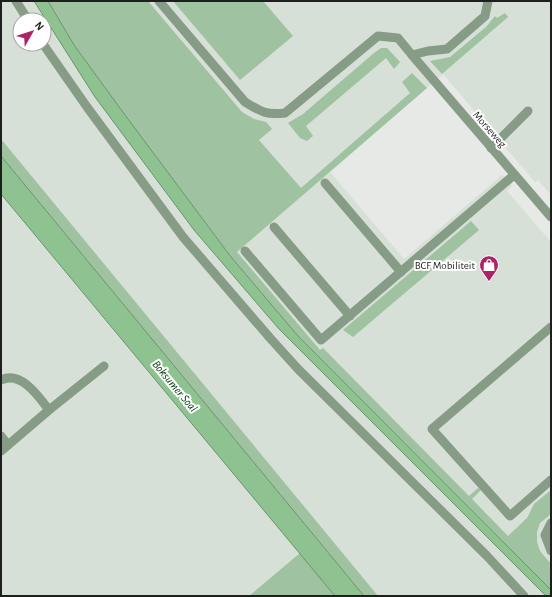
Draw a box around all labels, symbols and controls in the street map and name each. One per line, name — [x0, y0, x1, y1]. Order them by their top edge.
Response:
north arrow — [12, 12, 52, 52]
text: N — [33, 20, 46, 32]
street label: Morseweg — [471, 109, 509, 150]
shop icon: BCF Mobiliteit — [478, 254, 500, 282]
place label: BCF Mobiliteit — [415, 260, 475, 271]
water label: Boksumer Soal — [150, 358, 200, 414]

